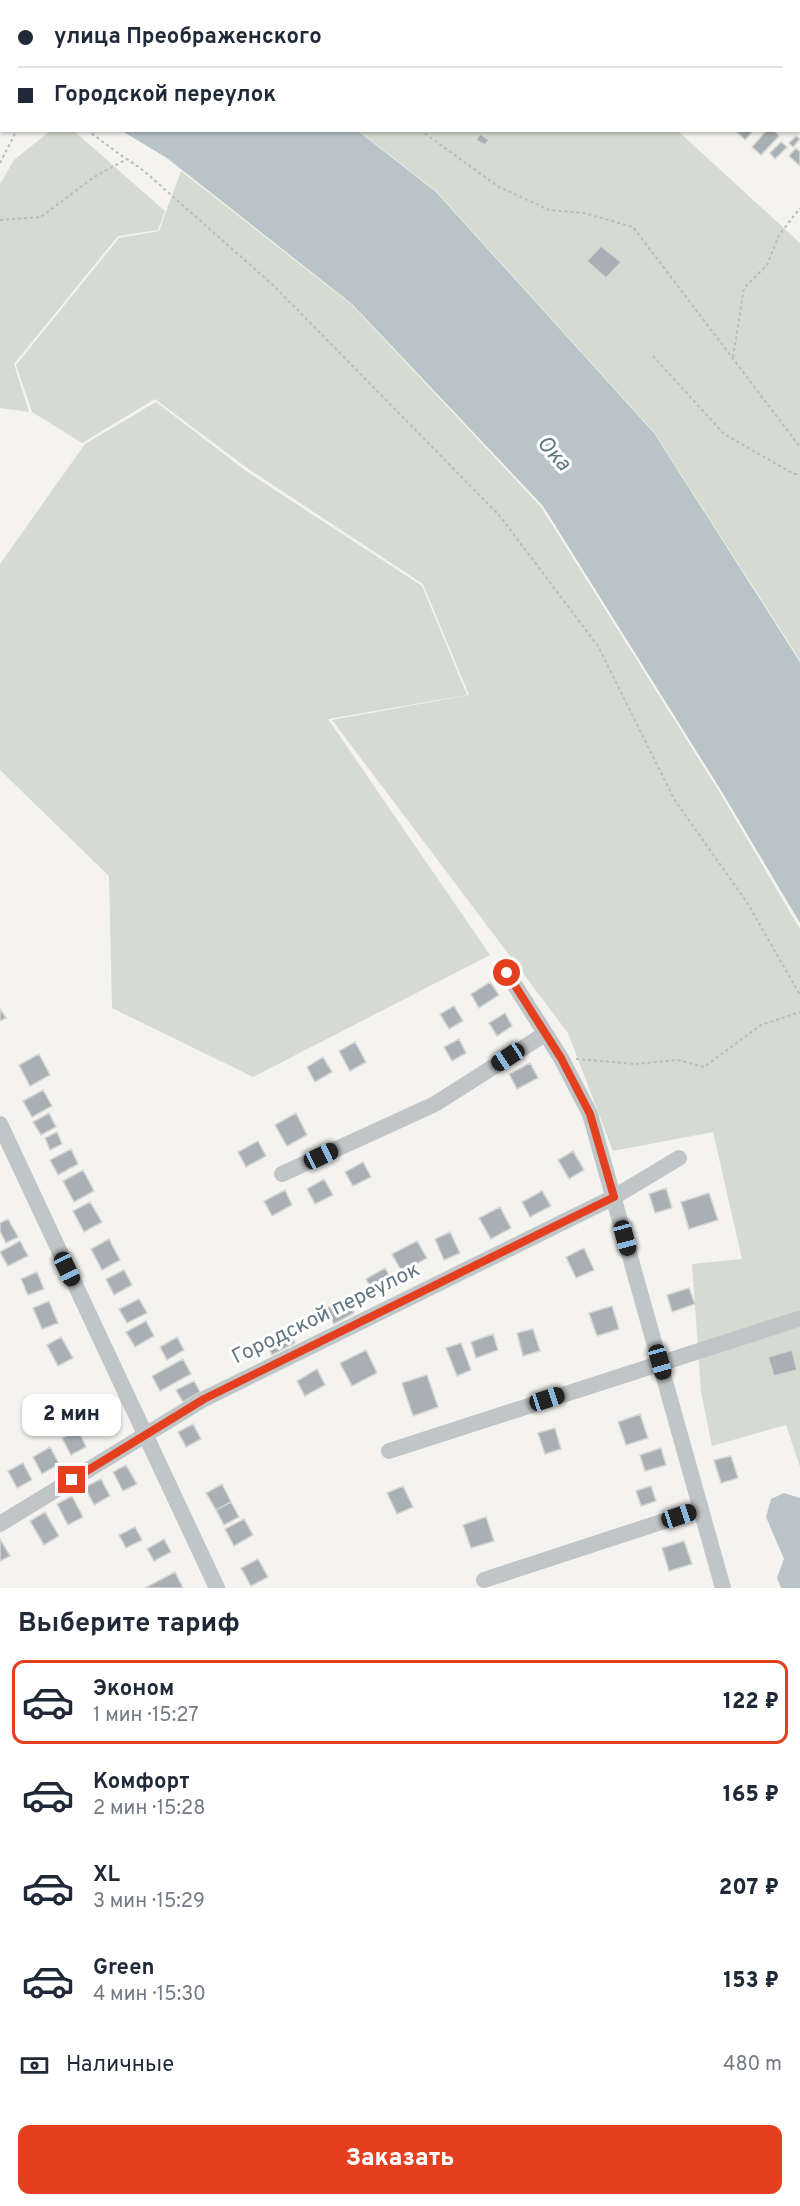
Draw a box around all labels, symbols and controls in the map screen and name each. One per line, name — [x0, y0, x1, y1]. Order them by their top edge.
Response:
text: улица Преображенского — [54, 24, 322, 51]
text: Городской переулок — [54, 82, 276, 109]
water label: Ока — [530, 431, 576, 478]
route start — [493, 959, 520, 986]
car — [488, 1040, 528, 1074]
car — [301, 1140, 341, 1172]
car — [612, 1218, 638, 1258]
car — [51, 1249, 83, 1289]
street label: Городской переулок — [228, 1257, 424, 1371]
car — [646, 1342, 674, 1382]
car — [527, 1385, 567, 1413]
callout: 2 мин — [22, 1393, 122, 1435]
text: 2 мин — [43, 1402, 100, 1428]
route end — [58, 1466, 85, 1493]
car — [659, 1502, 699, 1530]
text: Выберите тариф — [18, 1607, 240, 1641]
icon: car — [21, 1675, 75, 1729]
text: Эконом — [93, 1676, 174, 1703]
text: 122 ₽ — [723, 1689, 779, 1716]
text: 1 мин · 15:27 — [93, 1703, 199, 1729]
icon: car — [21, 1768, 75, 1822]
text: Комфорт — [93, 1769, 190, 1796]
text: 165 ₽ — [723, 1782, 779, 1809]
text: 2 мин · 15:28 — [93, 1796, 206, 1822]
icon: car — [21, 1861, 75, 1915]
text: XL — [93, 1862, 120, 1889]
text: 207 ₽ — [719, 1875, 779, 1902]
text: 3 мин · 15:29 — [93, 1889, 205, 1915]
icon: car — [21, 1954, 75, 2008]
text: Green — [93, 1955, 155, 1982]
text: 153 ₽ — [723, 1968, 779, 1995]
text: 4 мин · 15:30 — [93, 1982, 206, 2008]
icon: cash — [18, 2049, 51, 2082]
text: Наличные — [66, 2052, 174, 2079]
text: 480 m — [723, 2052, 782, 2078]
button: Заказать — [18, 2125, 782, 2194]

